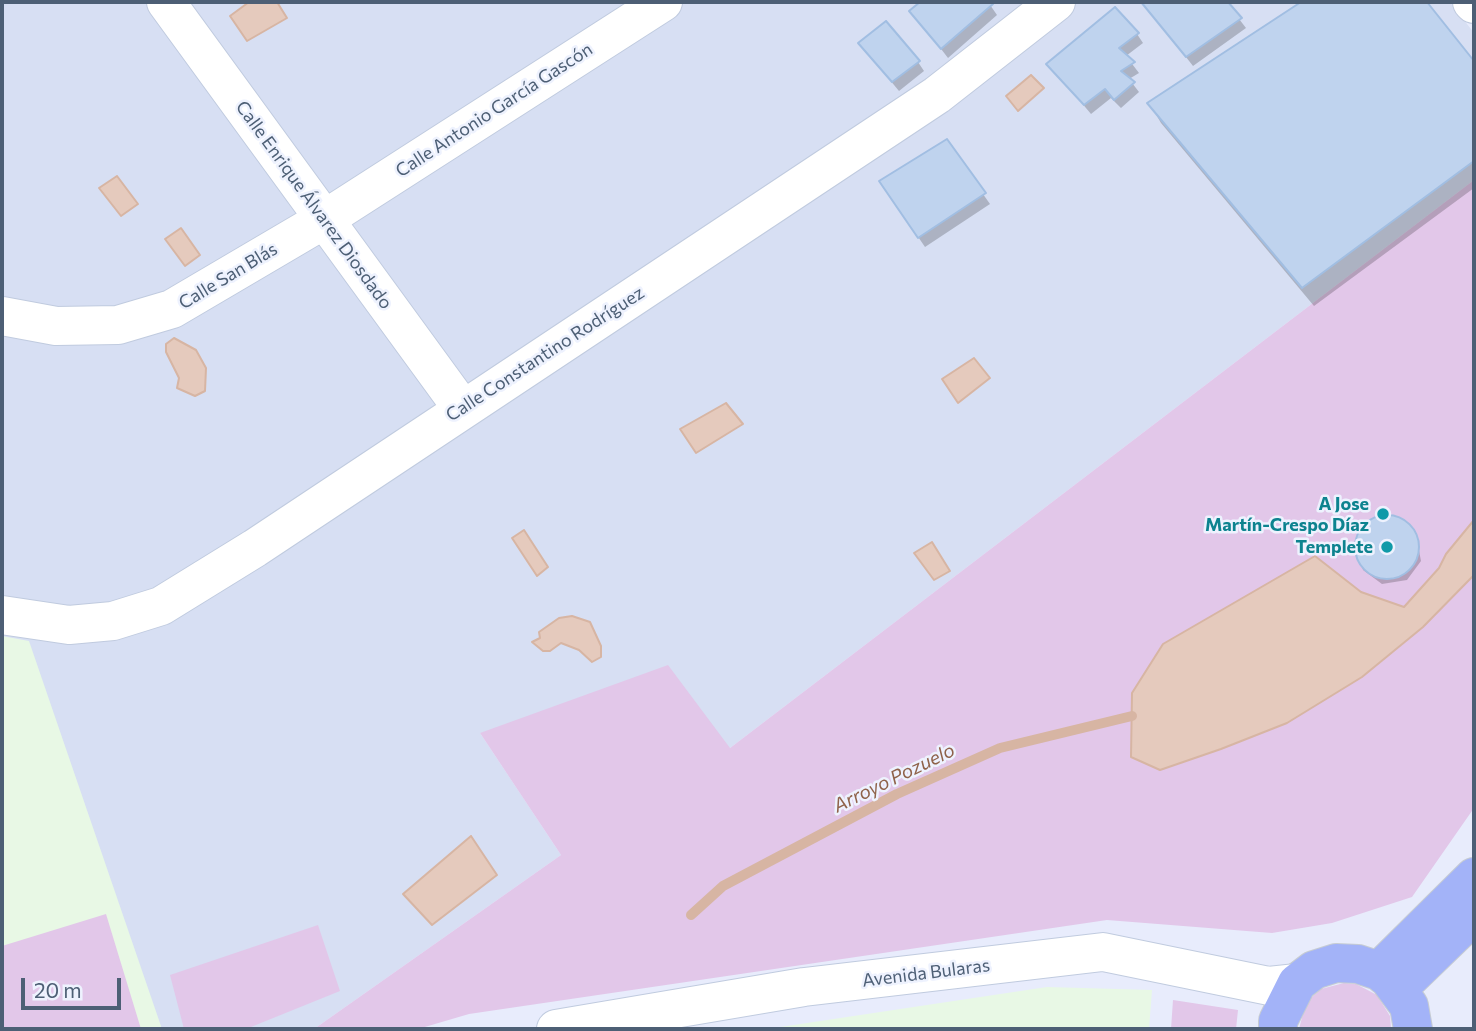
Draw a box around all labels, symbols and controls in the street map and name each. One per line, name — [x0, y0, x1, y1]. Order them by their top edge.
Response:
street label: Calle Antonio García Gascón — [392, 38, 596, 182]
street label: Calle Enrique Álvarez Diosdado — [231, 97, 397, 313]
street label: Calle San Blás — [175, 238, 281, 314]
street label: Calle Constantino Rodríguez — [442, 282, 648, 426]
place label: A Jose Martín-Crespo Díaz — [1205, 493, 1369, 536]
marker: A Jose Martín-Crespo Díaz — [1375, 506, 1391, 522]
place label: Templete — [1296, 536, 1373, 558]
marker: Templete — [1379, 539, 1395, 555]
water label: Arroyo Pozuelo — [829, 739, 959, 817]
street label: Avenida Bularas — [861, 954, 991, 992]
scale bar — [24, 964, 124, 1008]
text: 20 m — [34, 977, 82, 1002]

